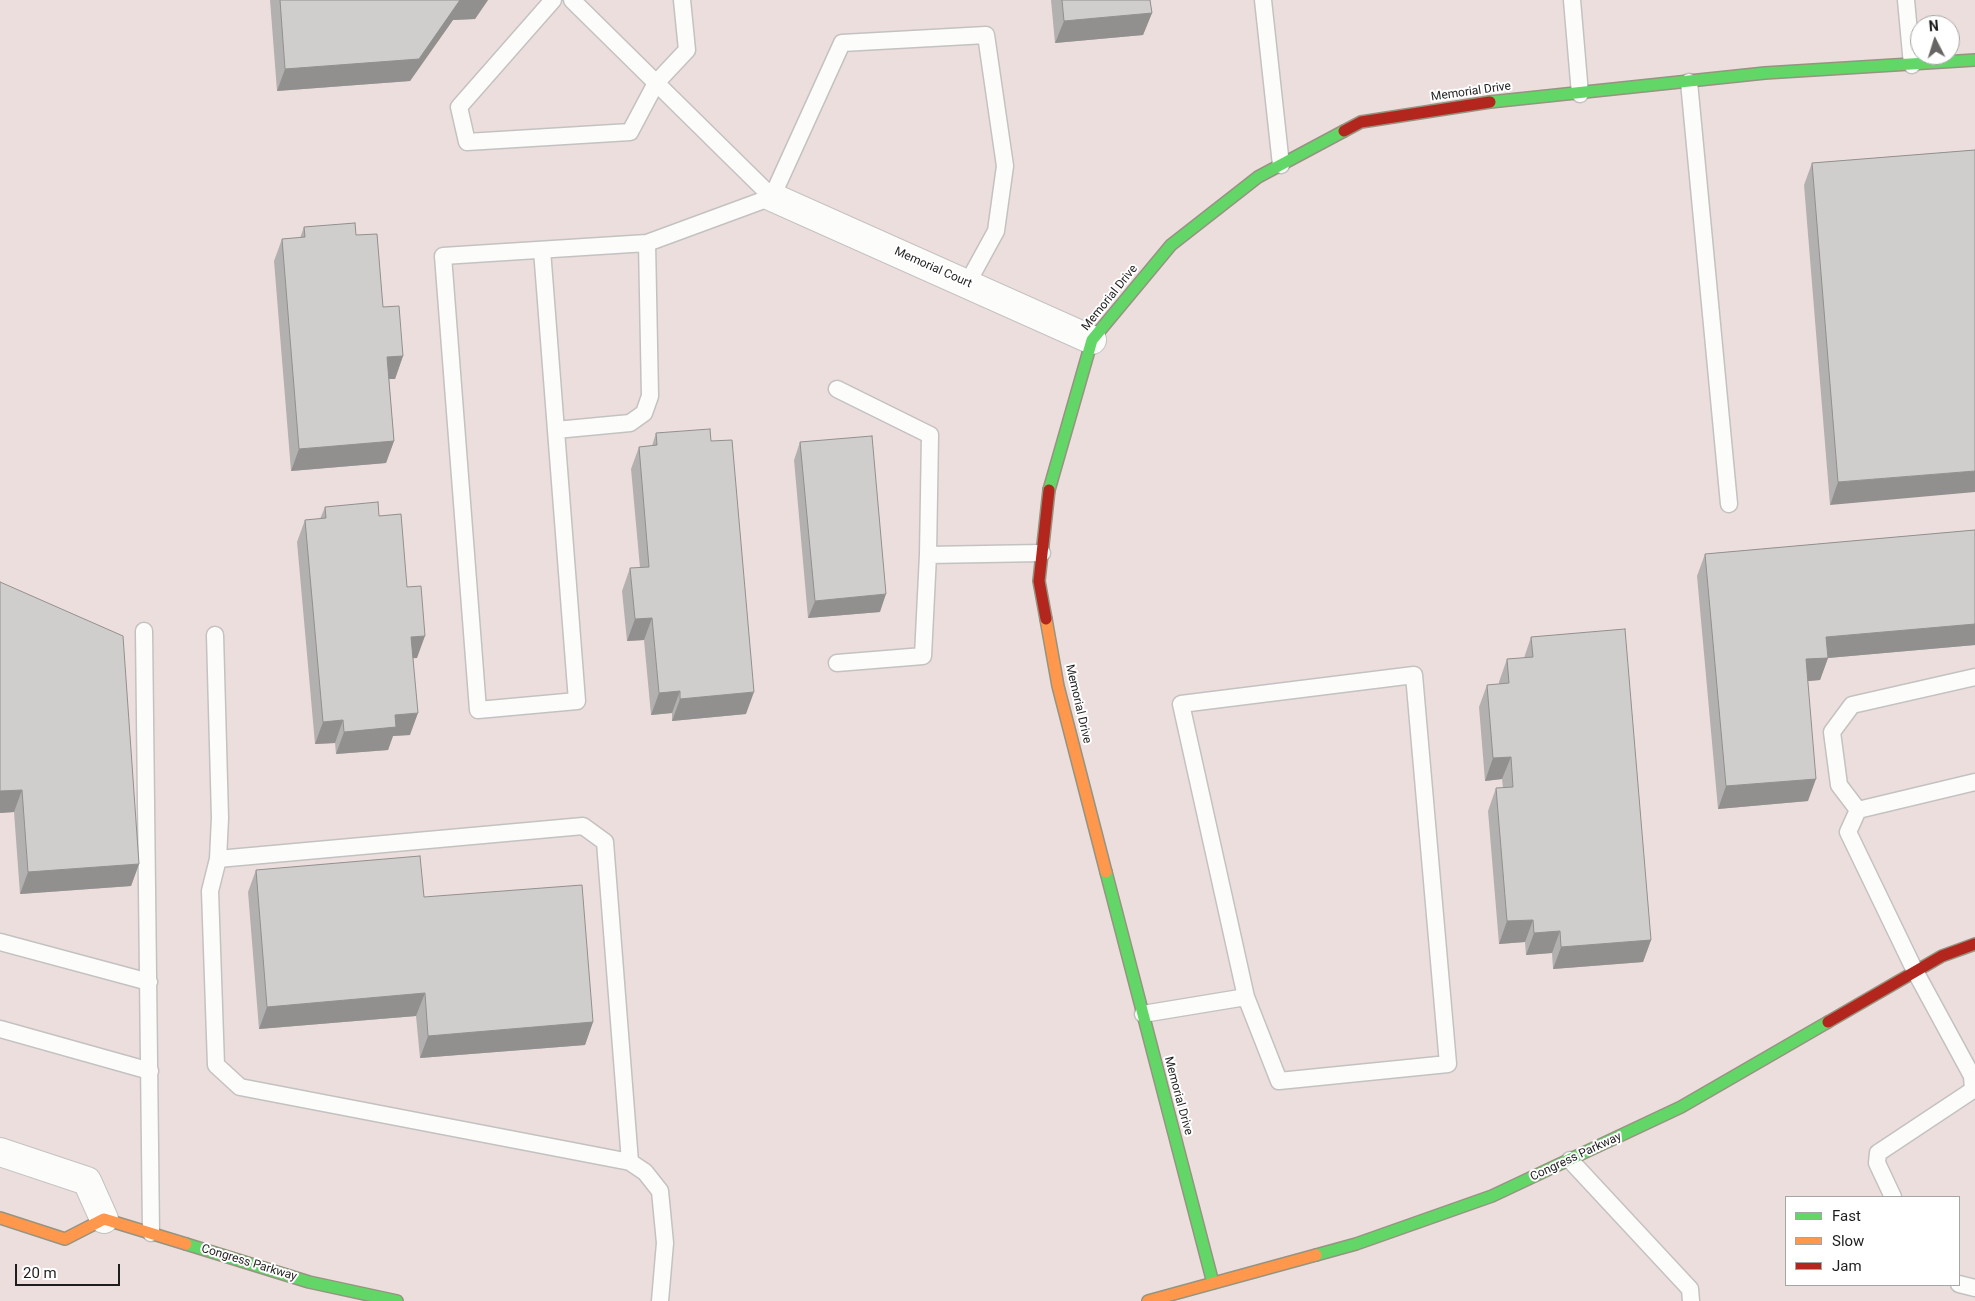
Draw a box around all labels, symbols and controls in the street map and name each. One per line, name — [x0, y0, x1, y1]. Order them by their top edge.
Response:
north arrow — [1910, 15, 1960, 65]
text: N — [1928, 18, 1939, 34]
street label: Memorial Drive — [1430, 79, 1512, 105]
street label: Memorial Court — [892, 245, 974, 291]
street label: Memorial Drive — [1079, 262, 1141, 334]
street label: Memorial Drive — [1062, 663, 1094, 745]
street label: Memorial Drive — [1161, 1055, 1195, 1137]
street label: Congress Parkway — [1528, 1130, 1624, 1184]
legend — [1785, 1196, 1960, 1286]
text: Fast — [1832, 1207, 1861, 1225]
text: Slow — [1832, 1232, 1864, 1250]
street label: Congress Parkway — [200, 1242, 298, 1284]
scale bar — [18, 1254, 122, 1286]
text: Jam — [1832, 1257, 1862, 1275]
text: 20 m — [23, 1264, 57, 1282]

